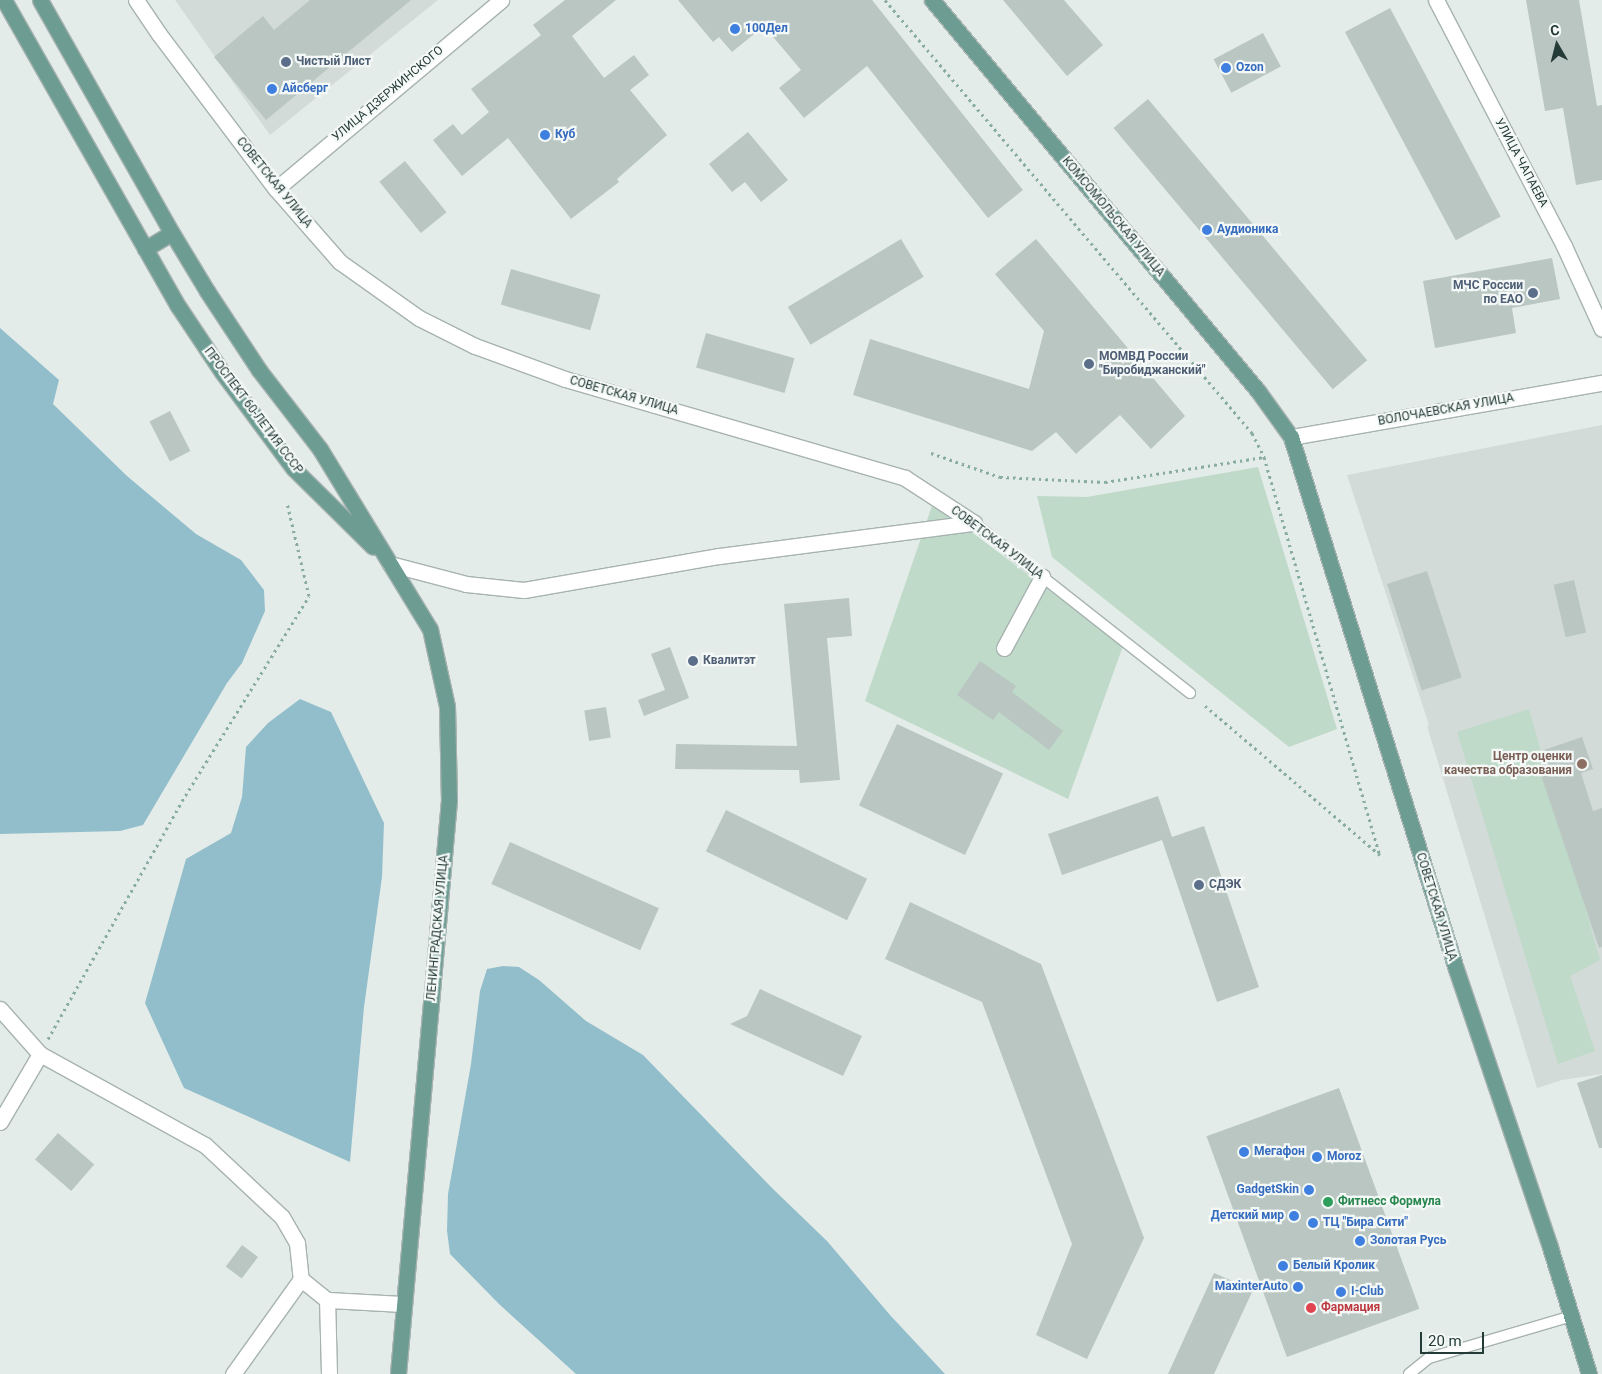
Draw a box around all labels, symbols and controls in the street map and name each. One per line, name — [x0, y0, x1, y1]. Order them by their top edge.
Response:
north arrow — [1532, 20, 1582, 70]
place label: 100Дел — [745, 22, 788, 36]
text: С — [1549, 22, 1561, 39]
marker: 100Дел — [729, 23, 741, 35]
street label: УЛИЦА ДЗЕРЖИНСКОГО — [330, 43, 446, 145]
place label: Чистый Лист — [296, 55, 371, 69]
marker: Чистый Лист — [280, 56, 292, 68]
place label: Ozon — [1236, 61, 1264, 75]
marker: Ozon — [1220, 62, 1232, 74]
place label: Айсберг — [282, 82, 328, 96]
marker: Айсберг — [266, 83, 278, 95]
street label: УЛИЦА ЧАПАЕВА — [1491, 116, 1551, 210]
place label: Куб — [555, 128, 575, 142]
marker: Куб — [539, 129, 551, 141]
street label: СОВЕТСКАЯ УЛИЦА — [233, 135, 315, 231]
street label: КОМСОМОЛЬСКАЯ УЛИЦА — [1059, 154, 1167, 280]
place label: Аудионика — [1217, 223, 1278, 237]
marker: Аудионика — [1201, 224, 1213, 236]
place label: МЧС России по ЕАО — [1453, 279, 1523, 307]
marker: МЧС России по ЕАО — [1527, 287, 1539, 299]
street label: ПРОСПЕКТ 60-ЛЕТИЯ СССР — [201, 345, 305, 477]
place label: МОМВД России "Биробиджанский" — [1099, 350, 1206, 378]
marker: МОМВД России "Биробиджанский" — [1083, 358, 1095, 370]
street label: СОВЕТСКАЯ УЛИЦА — [568, 374, 680, 418]
street label: ВОЛОЧАЕВСКАЯ УЛИЦА — [1377, 391, 1515, 429]
street label: СОВЕТСКАЯ УЛИЦА — [948, 503, 1046, 583]
place label: Квалитэт — [703, 654, 756, 668]
marker: Квалитэт — [687, 655, 699, 667]
place label: Центр оценки качества образования — [1444, 750, 1572, 778]
marker: Центр оценки качества образования — [1576, 758, 1588, 770]
street label: СОВЕТСКАЯ УЛИЦА — [1413, 851, 1459, 963]
street label: ЛЕНИНГРАДСКАЯ УЛИЦА — [424, 855, 452, 1001]
place label: СДЭК — [1209, 878, 1241, 892]
marker: СДЭК — [1193, 879, 1205, 891]
place label: Мегафон — [1254, 1145, 1305, 1159]
marker: Мегафон — [1238, 1146, 1250, 1158]
place label: Moroz — [1327, 1150, 1361, 1164]
marker: Moroz — [1311, 1151, 1323, 1163]
place label: GadgetSkin — [1237, 1183, 1299, 1197]
marker: GadgetSkin — [1303, 1184, 1315, 1196]
place label: Фитнесс Формула — [1338, 1195, 1441, 1209]
marker: Фитнесс Формула — [1322, 1196, 1334, 1208]
place label: Детский мир — [1211, 1209, 1284, 1223]
marker: Детский мир — [1288, 1210, 1300, 1222]
place label: ТЦ "Бира Сити" — [1323, 1216, 1408, 1230]
marker: ТЦ "Бира Сити" — [1307, 1217, 1319, 1229]
place label: Золотая Русь — [1370, 1234, 1446, 1248]
marker: Золотая Русь — [1354, 1235, 1366, 1247]
place label: Белый Кролик — [1293, 1259, 1375, 1273]
marker: Белый Кролик — [1277, 1260, 1289, 1272]
place label: MaxinterAuto — [1215, 1280, 1288, 1294]
marker: MaxinterAuto — [1292, 1281, 1304, 1293]
place label: I-Club — [1351, 1285, 1384, 1299]
marker: I-Club — [1335, 1286, 1347, 1298]
place label: Фармация — [1321, 1301, 1380, 1315]
marker: Фармация — [1305, 1302, 1317, 1314]
scale bar — [1422, 1322, 1486, 1354]
text: 20 m — [1428, 1332, 1462, 1350]

